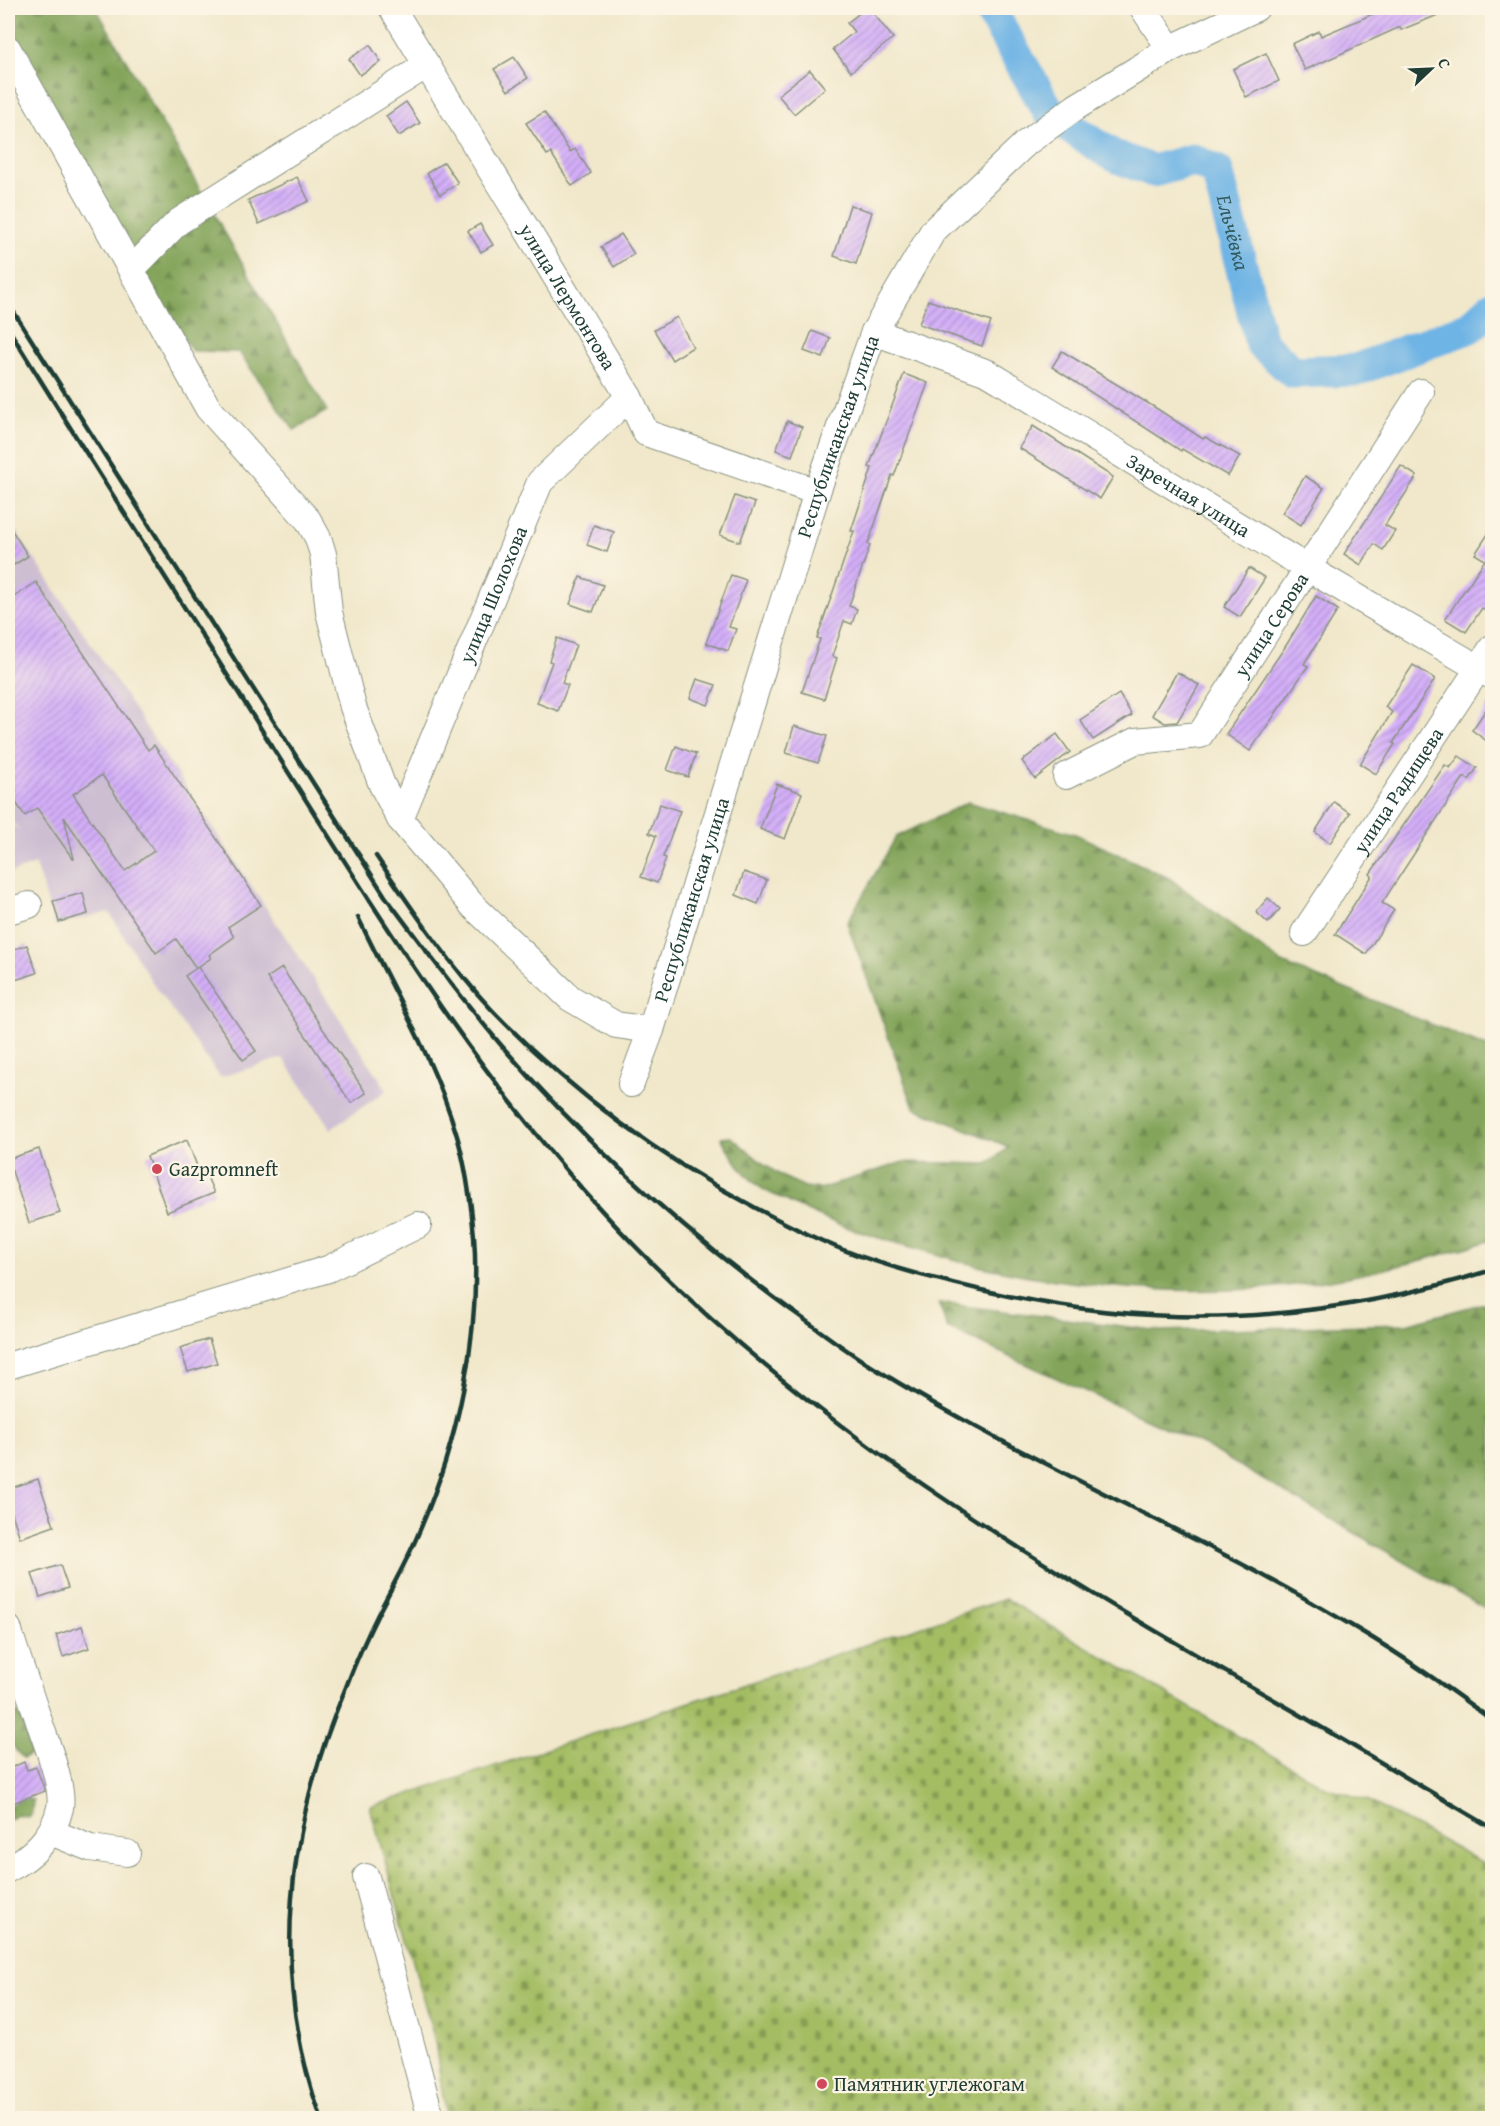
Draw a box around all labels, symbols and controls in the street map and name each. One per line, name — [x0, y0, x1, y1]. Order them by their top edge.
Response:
north arrow — [1401, 39, 1461, 99]
text: С — [1432, 54, 1458, 72]
water label: Ельчёвка — [1208, 190, 1258, 274]
street label: улица Лермонтова — [512, 217, 624, 375]
street label: Республиканская улица — [789, 330, 886, 541]
street label: Заречная улица — [1121, 446, 1257, 544]
street label: улица Шолохова — [451, 521, 534, 668]
street label: улица Серова — [1226, 566, 1315, 683]
street label: улица Радищева — [1345, 721, 1450, 860]
street label: Республиканская улица — [646, 793, 736, 1005]
place label: Gazpromneft — [169, 1154, 278, 1183]
marker: Gazpromneft — [150, 1162, 164, 1176]
place label: Памятник углежогам — [834, 2069, 1025, 2098]
marker: Памятник углежогам — [815, 2077, 829, 2091]

